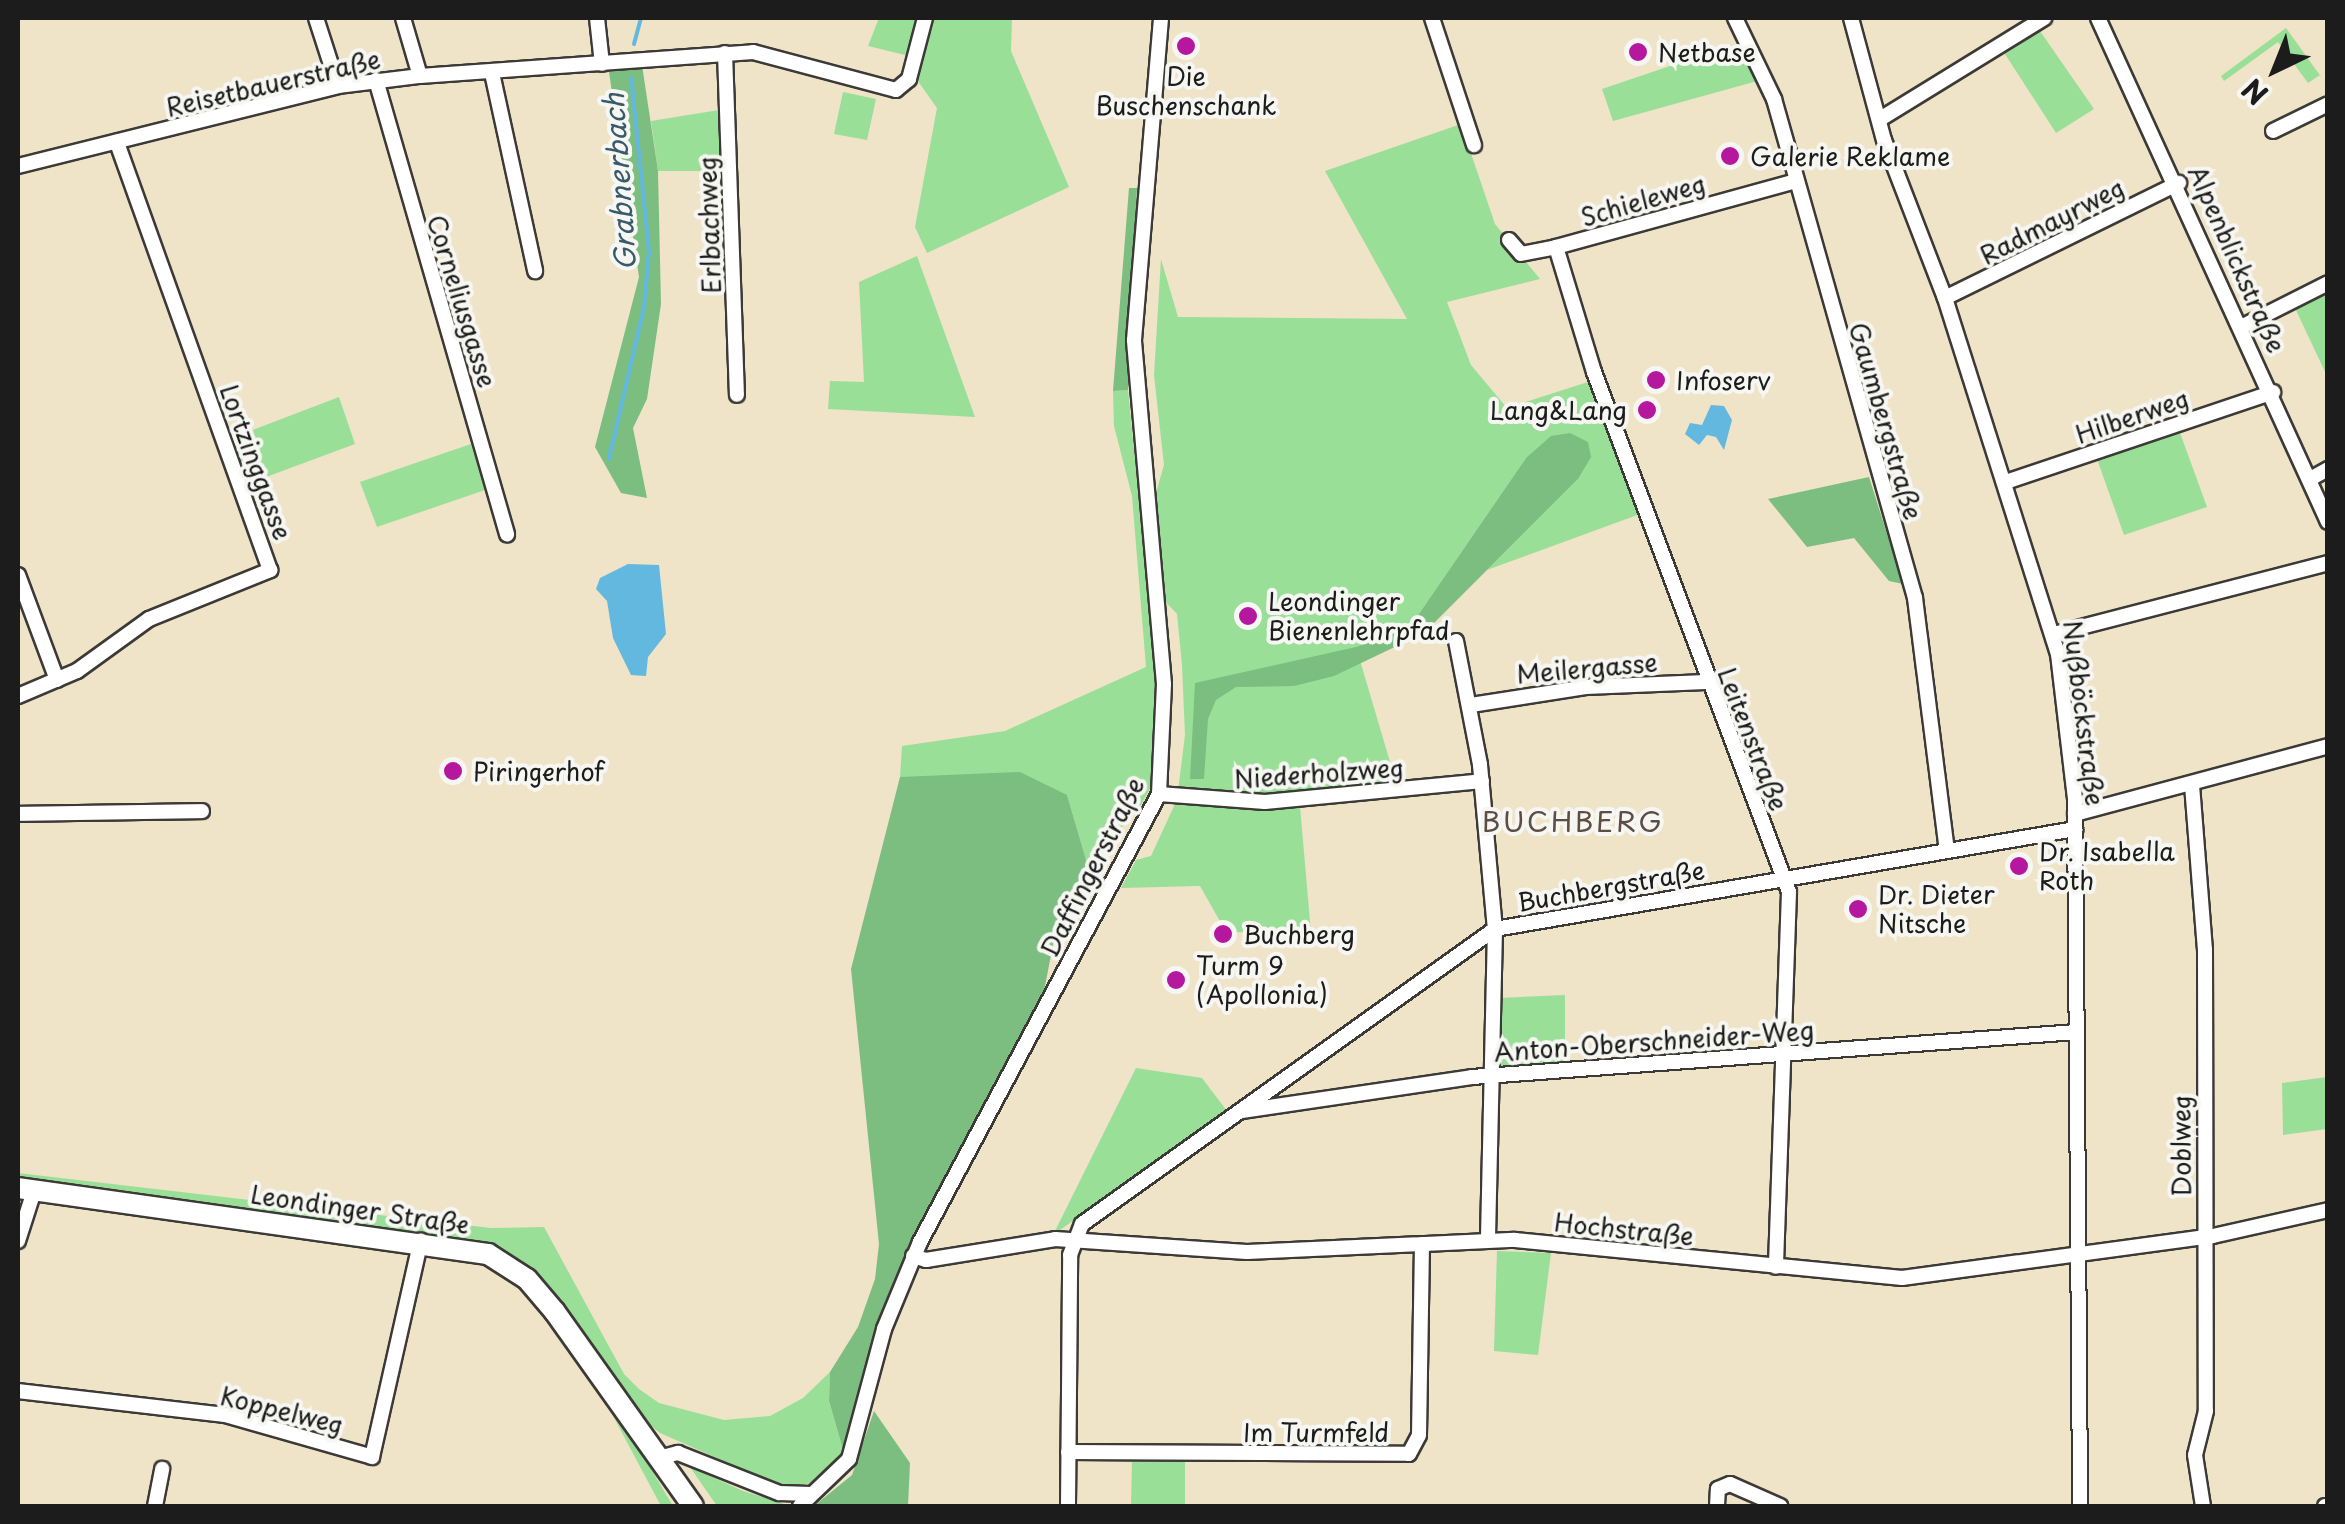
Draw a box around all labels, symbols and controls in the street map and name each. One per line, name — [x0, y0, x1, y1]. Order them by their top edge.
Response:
north arrow — [2225, 20, 2325, 120]
marker: Die Buschenschank — [1175, 35, 1197, 57]
place label: Netbase — [1658, 37, 1756, 67]
marker: Netbase — [1627, 41, 1649, 63]
street label: Reisetbauerstraße — [163, 44, 383, 122]
place label: Die Buschenschank — [1096, 62, 1276, 121]
text: N — [2231, 69, 2277, 116]
water label: Grabnerbach — [596, 92, 642, 272]
place label: Galerie Reklame — [1750, 141, 1950, 171]
marker: Galerie Reklame — [1719, 145, 1741, 167]
street label: Erlbachweg — [692, 156, 726, 294]
street label: Alpenblickstraße — [2182, 161, 2292, 357]
street label: Schieleweg — [1577, 168, 1709, 232]
street label: Radmayrweg — [1975, 172, 2129, 270]
street label: Corneliusgasse — [422, 211, 502, 391]
street label: Gaumbergstraße — [1843, 319, 1929, 523]
place label: Infoserv — [1676, 365, 1770, 395]
marker: Infoserv — [1645, 369, 1667, 391]
street label: Lortzinggasse — [214, 380, 298, 544]
street label: Hilberweg — [2071, 383, 2193, 449]
place label: Lang&Lang — [1490, 395, 1627, 425]
marker: Lang&Lang — [1636, 399, 1658, 421]
place label: Leondinger Bienenlehrpfad — [1268, 587, 1450, 646]
marker: Leondinger Bienenlehrpfad — [1237, 605, 1259, 627]
street label: Nußböckstraße — [2058, 619, 2110, 807]
street label: Meilergasse — [1515, 647, 1659, 689]
street label: Leitenstraße — [1712, 663, 1794, 815]
street label: Niederholzweg — [1233, 752, 1405, 794]
place label: Piringerhof — [473, 756, 604, 786]
marker: Piringerhof — [442, 760, 464, 782]
street label: Daffingerstraße — [1034, 772, 1150, 962]
district label: BUCHBERG — [1482, 804, 1664, 838]
place label: Dr. Isabella Roth — [2039, 837, 2173, 896]
street label: Buchbergstraße — [1515, 855, 1707, 917]
marker: Dr. Isabella Roth — [2008, 855, 2030, 877]
place label: Dr. Dieter Nitsche — [1878, 880, 1996, 939]
marker: Dr. Dieter Nitsche — [1847, 898, 1869, 920]
place label: Buchberg — [1243, 919, 1355, 949]
marker: Buchberg — [1212, 923, 1234, 945]
place label: Turm 9 (Apollonia) — [1196, 951, 1328, 1010]
marker: Turm 9 (Apollonia) — [1165, 969, 1187, 991]
street label: Anton-Oberschneider-Weg — [1493, 1015, 1815, 1067]
street label: Doblweg — [2166, 1095, 2196, 1197]
street label: Leondinger Straße — [248, 1179, 472, 1239]
street label: Hochstraße — [1553, 1207, 1695, 1251]
street label: Koppelweg — [217, 1380, 347, 1440]
street label: Im Turmfeld — [1242, 1417, 1390, 1447]

